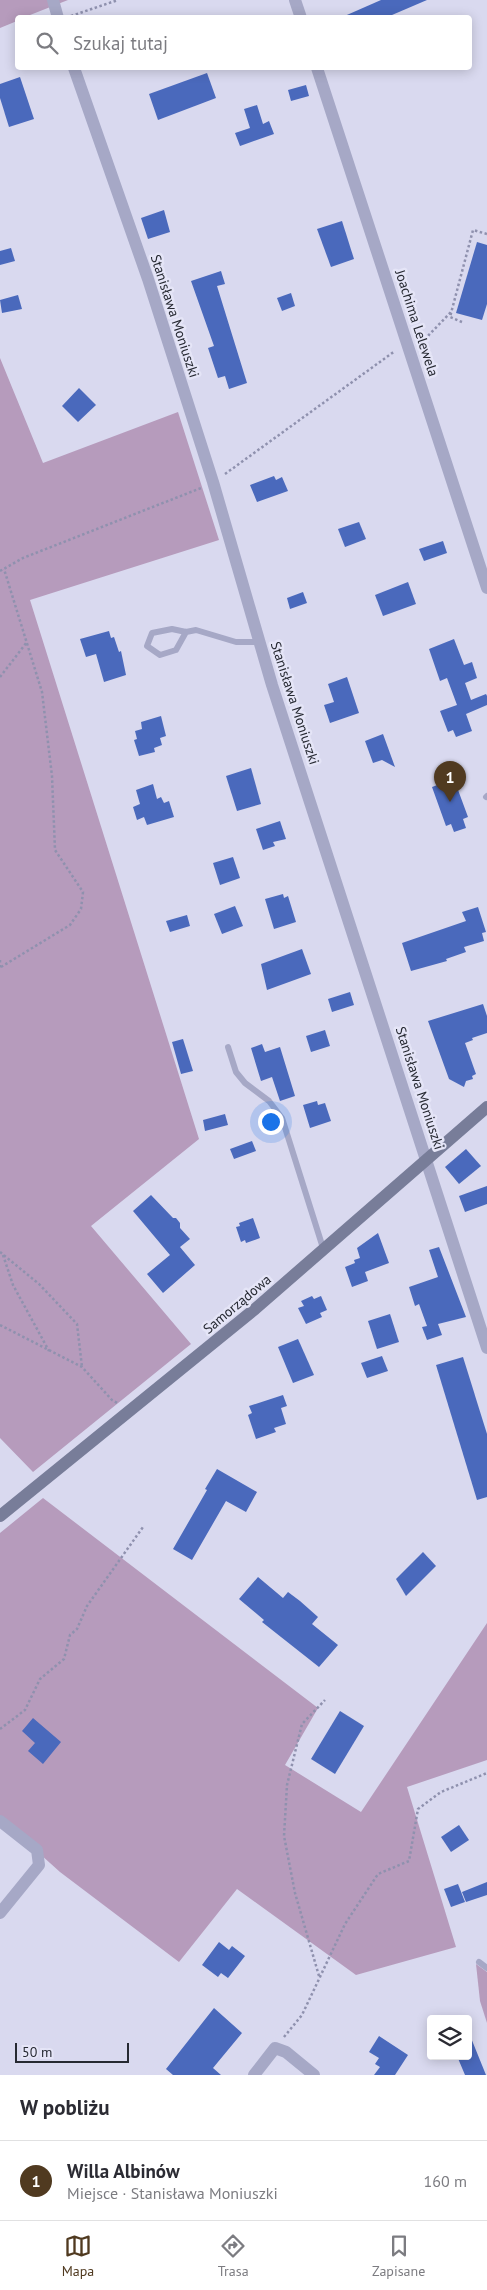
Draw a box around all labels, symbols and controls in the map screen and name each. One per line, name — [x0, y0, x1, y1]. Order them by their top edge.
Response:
search box — [15, 15, 472, 70]
icon: search — [33, 29, 61, 57]
text: Szukaj tutaj — [73, 31, 168, 55]
street label: Stanisława Moniuszki — [147, 252, 203, 380]
street label: Joachima Lelewela — [391, 266, 443, 379]
street label: Stanisława Moniuszki — [267, 639, 323, 767]
pin: 1 — [434, 761, 466, 802]
street label: Stanisława Moniuszki — [392, 1024, 448, 1152]
your location — [258, 1109, 284, 1135]
street label: Samorządowa — [199, 1270, 275, 1338]
map controls — [427, 2015, 472, 2060]
button: layers — [427, 2015, 472, 2060]
scale bar — [15, 2040, 129, 2063]
text: 50 m — [22, 2043, 52, 2061]
text: W pobliżu — [20, 2094, 109, 2121]
text: Willa Albinów — [67, 2159, 180, 2183]
text: 1 — [31, 2171, 41, 2191]
text: 160 m — [424, 2171, 467, 2191]
text: Miejsce · Stanisława Moniuszki — [67, 2183, 278, 2203]
tab: Mapa — [62, 2232, 94, 2280]
tab: Trasa — [218, 2232, 249, 2280]
tab: Zapisane — [372, 2232, 425, 2280]

